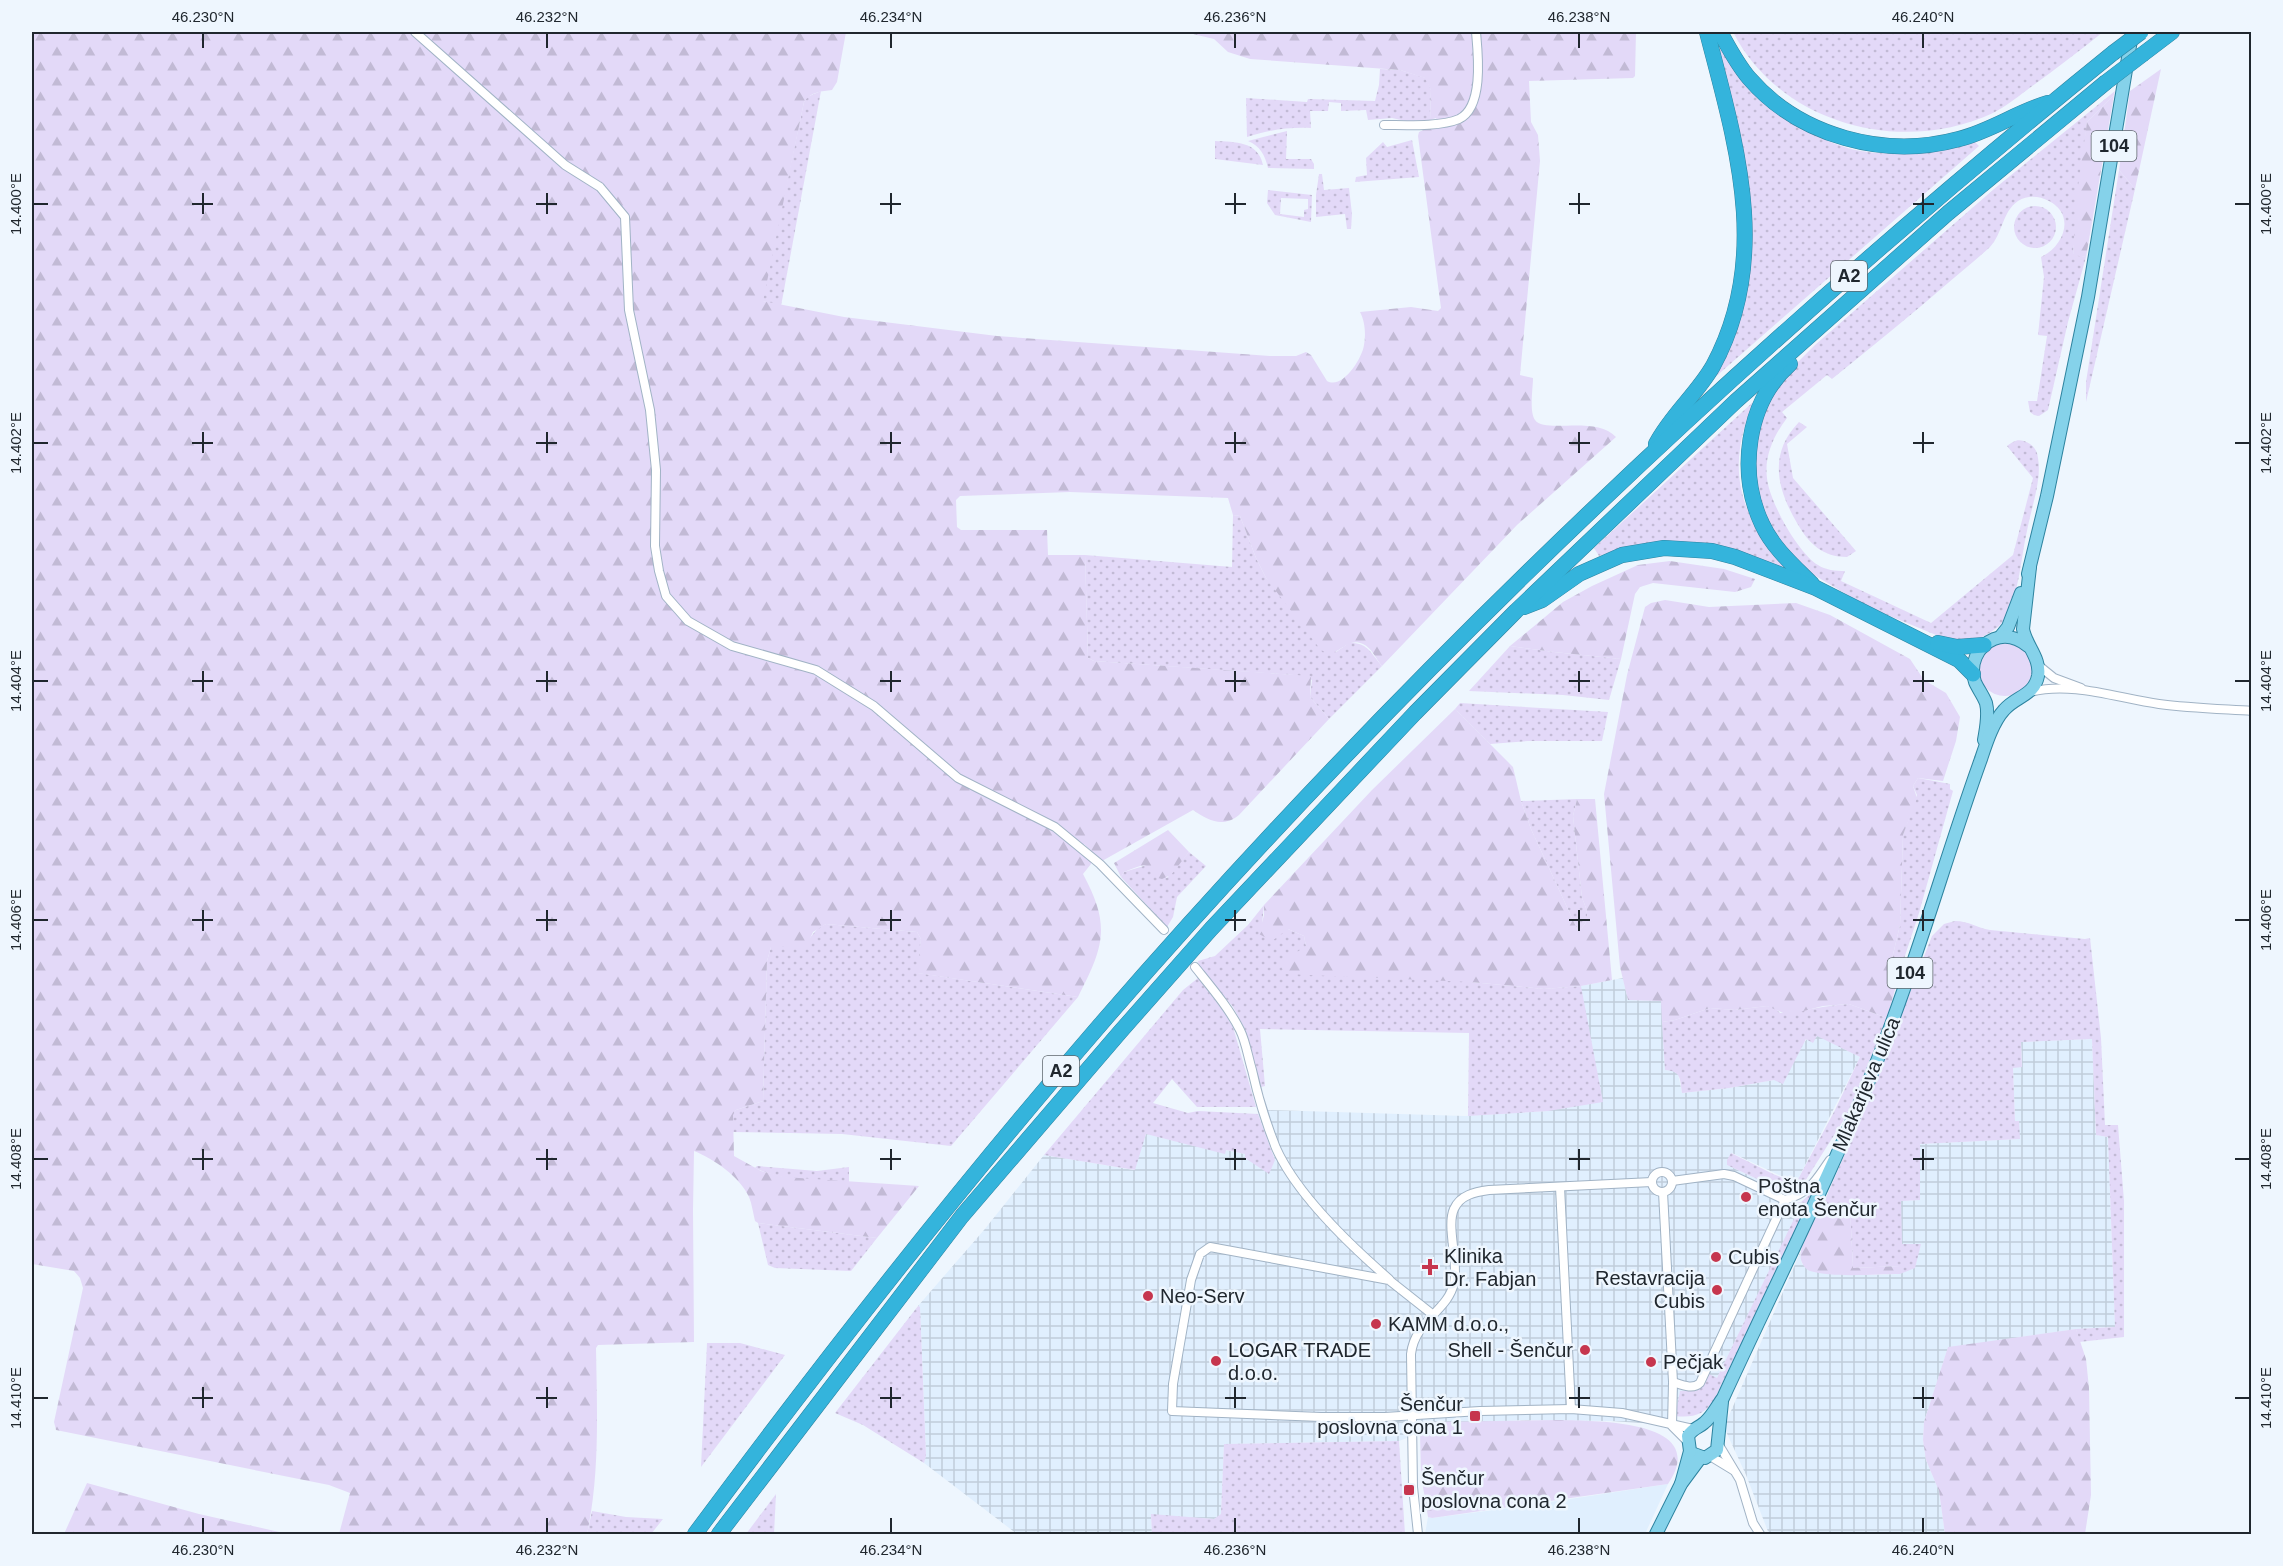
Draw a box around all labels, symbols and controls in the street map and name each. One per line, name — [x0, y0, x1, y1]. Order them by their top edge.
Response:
text: 46.230°N — [172, 8, 234, 25]
text: 46.232°N — [516, 8, 578, 25]
text: 46.234°N — [860, 8, 922, 25]
text: 46.236°N — [1204, 8, 1266, 25]
text: 46.238°N — [1548, 8, 1610, 25]
text: 46.240°N — [1892, 8, 1954, 25]
road number: 104 — [2092, 131, 2136, 161]
text: 14.400°E — [7, 173, 24, 235]
text: 14.400°E — [2257, 173, 2274, 235]
road number: A2 — [1831, 261, 1867, 291]
text: 14.402°E — [7, 412, 24, 474]
text: 14.402°E — [2257, 412, 2274, 474]
text: 14.404°E — [7, 650, 24, 712]
text: 14.404°E — [2257, 650, 2274, 712]
text: 14.406°E — [7, 889, 24, 951]
text: 14.406°E — [2257, 889, 2274, 951]
road number: 104 — [1888, 958, 1932, 988]
street label: Mlakarjeva ulica — [1828, 1013, 1904, 1154]
road number: A2 — [1043, 1056, 1079, 1086]
text: 14.408°E — [7, 1128, 24, 1190]
text: 14.408°E — [2257, 1128, 2274, 1190]
place label: Poštna enota Šenčur — [1758, 1175, 1877, 1220]
marker: Poštna enota Šenčur — [1739, 1190, 1753, 1204]
place label: Klinika Dr. Fabjan — [1444, 1245, 1536, 1290]
place label: Cubis — [1728, 1246, 1779, 1268]
marker: Cubis — [1709, 1250, 1723, 1264]
marker: Klinika Dr. Fabjan — [1421, 1258, 1439, 1276]
place label: Restavracija Cubis — [1595, 1267, 1706, 1312]
marker: Restavracija Cubis — [1710, 1283, 1724, 1297]
place label: Neo-Serv — [1160, 1285, 1244, 1307]
marker: Neo-Serv — [1141, 1289, 1155, 1303]
place label: KAMM d.o.o., — [1388, 1313, 1509, 1335]
marker: KAMM d.o.o., — [1369, 1317, 1383, 1331]
place label: LOGAR TRADE d.o.o. — [1228, 1339, 1371, 1384]
place label: Shell - Šenčur — [1447, 1339, 1573, 1361]
marker: Shell - Šenčur — [1578, 1343, 1592, 1357]
place label: Pečjak — [1663, 1351, 1724, 1373]
marker: LOGAR TRADE d.o.o. — [1209, 1354, 1223, 1368]
marker: Pečjak — [1644, 1355, 1658, 1369]
text: 14.410°E — [7, 1367, 24, 1429]
text: 14.410°E — [2257, 1367, 2274, 1429]
place label: Šenčur poslovna cona 1 — [1317, 1393, 1463, 1438]
marker: Šenčur poslovna cona 1 — [1468, 1409, 1482, 1423]
place label: Šenčur poslovna cona 2 — [1421, 1467, 1567, 1512]
marker: Šenčur poslovna cona 2 — [1402, 1483, 1416, 1497]
text: 46.230°N — [172, 1541, 234, 1558]
text: 46.232°N — [516, 1541, 578, 1558]
text: 46.234°N — [860, 1541, 922, 1558]
text: 46.236°N — [1204, 1541, 1266, 1558]
text: 46.238°N — [1548, 1541, 1610, 1558]
text: 46.240°N — [1892, 1541, 1954, 1558]

